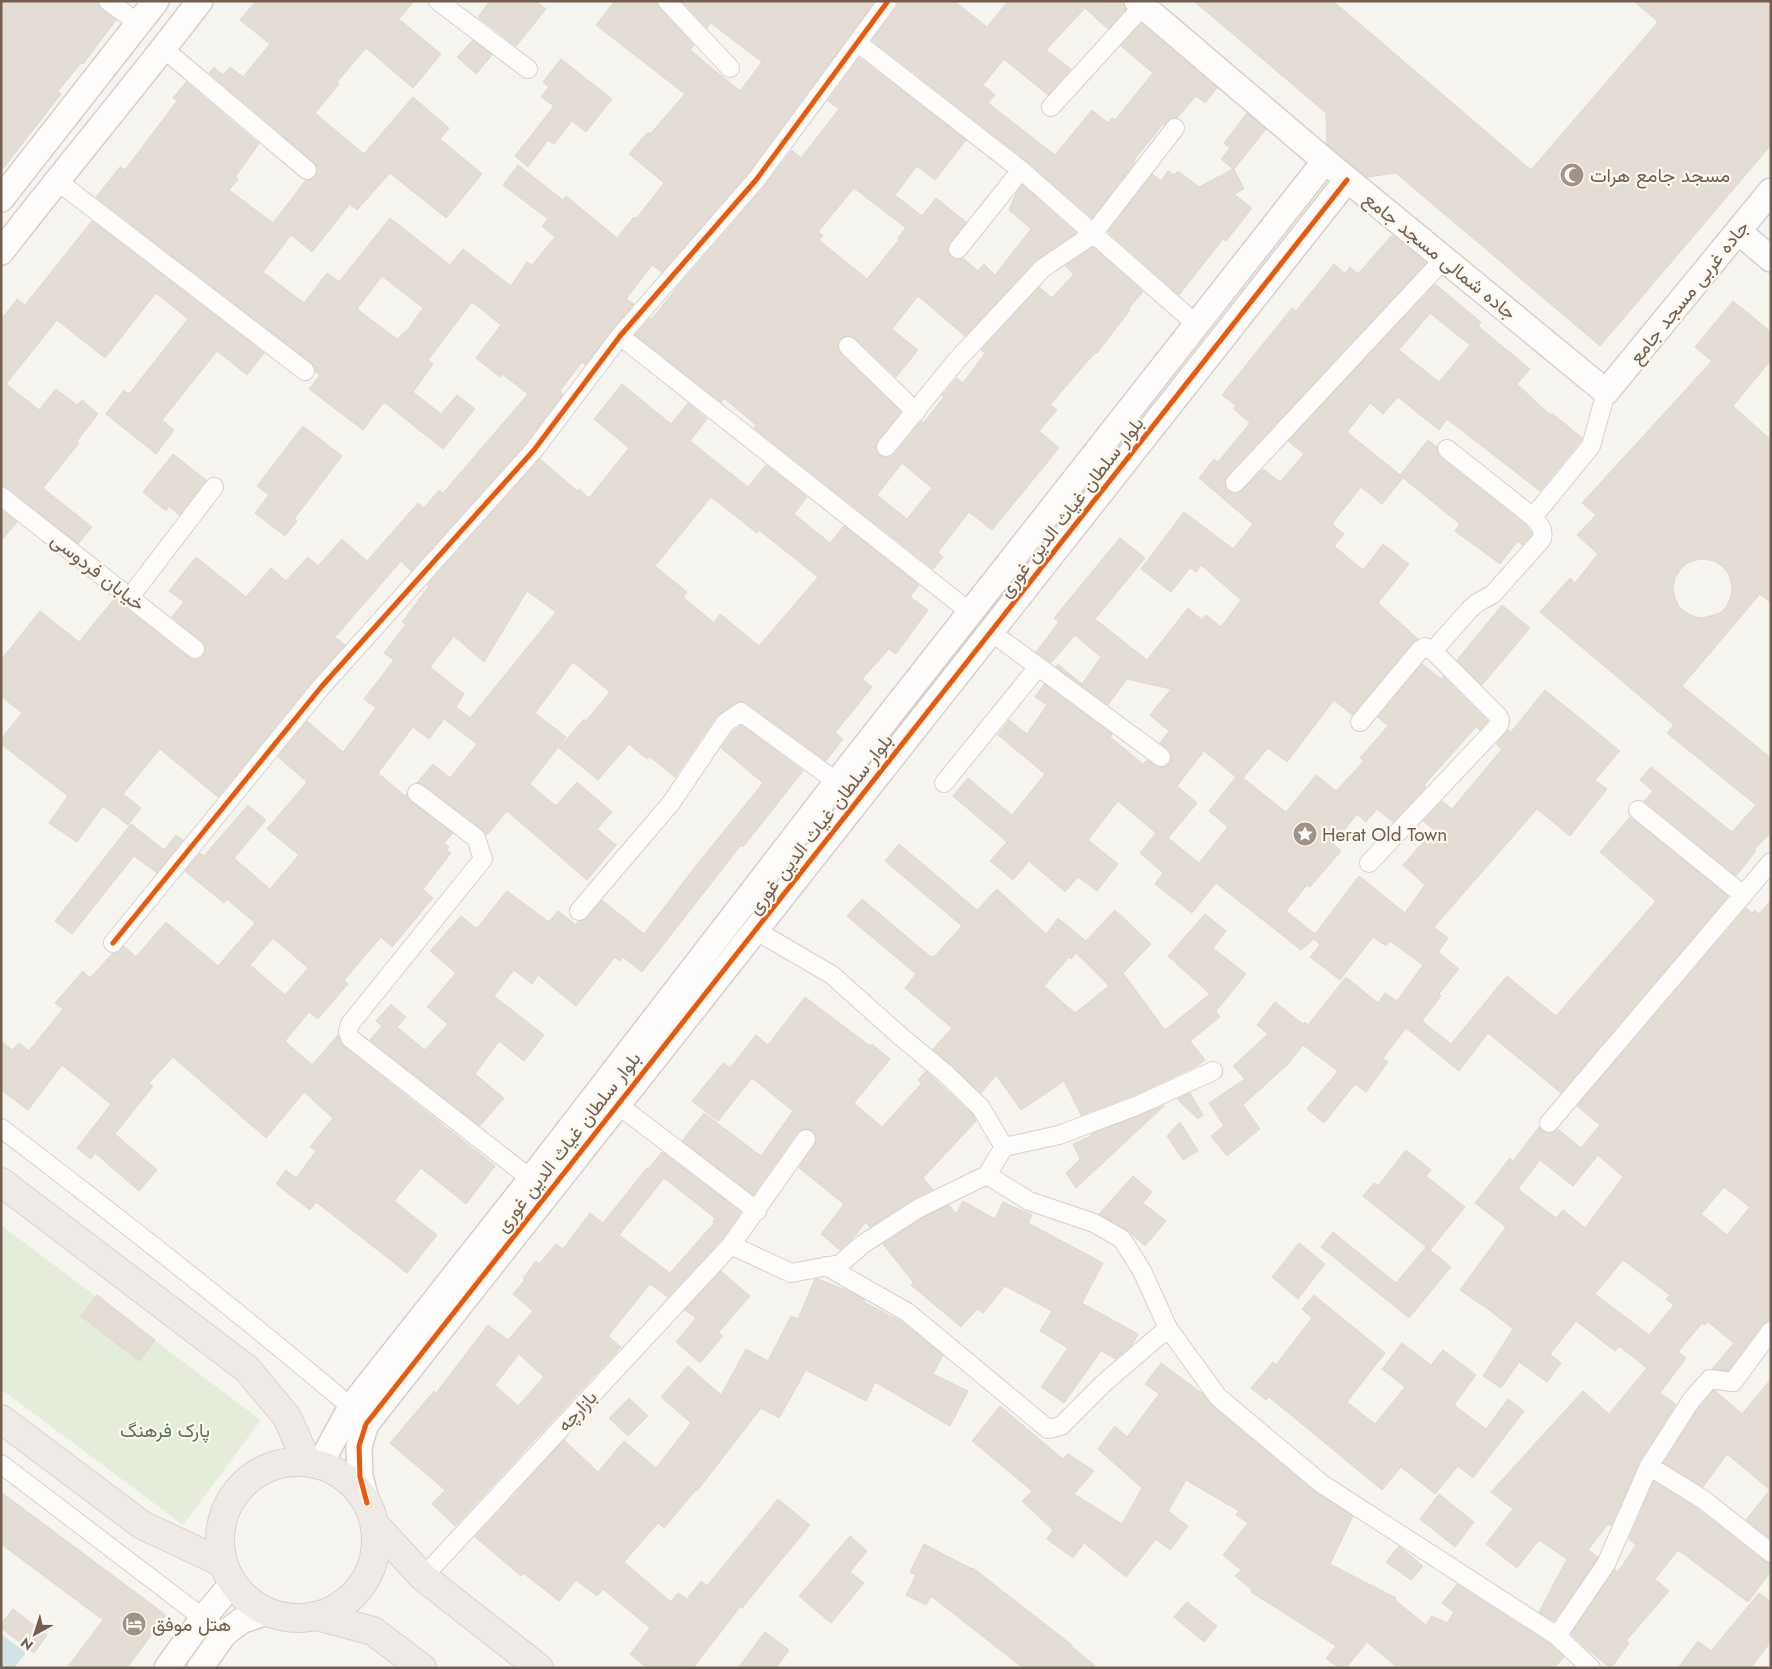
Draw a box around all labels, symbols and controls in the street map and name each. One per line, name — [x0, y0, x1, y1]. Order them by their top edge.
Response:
mosque icon: مسجد جامع هرات — [1559, 162, 1585, 188]
place label: مسجد جامع هرات — [1590, 162, 1730, 189]
street label: جاده شمالی مسجد جامع — [1358, 186, 1522, 326]
street label: جاده غربی مسجد جامع — [1623, 214, 1755, 370]
street label: بلوار سلطان غیاث الدین غوری — [992, 411, 1150, 603]
street label: خیابان فردوسی — [45, 527, 151, 617]
street label: بلوار سلطان غیاث الدین غوری — [741, 728, 899, 920]
place icon: Herat Old Town — [1292, 821, 1318, 847]
place label: Herat Old Town — [1322, 821, 1447, 848]
street label: بلوار سلطان غیاث الدین غوری — [489, 1046, 647, 1238]
street label: بازارچه — [551, 1384, 603, 1438]
park label: پارک فرهنگ — [120, 1417, 210, 1444]
north arrow — [10, 1609, 60, 1659]
hotel icon: هتل موفق — [121, 1611, 147, 1637]
place label: هتل موفق — [152, 1611, 231, 1638]
text: N — [16, 1633, 37, 1655]

